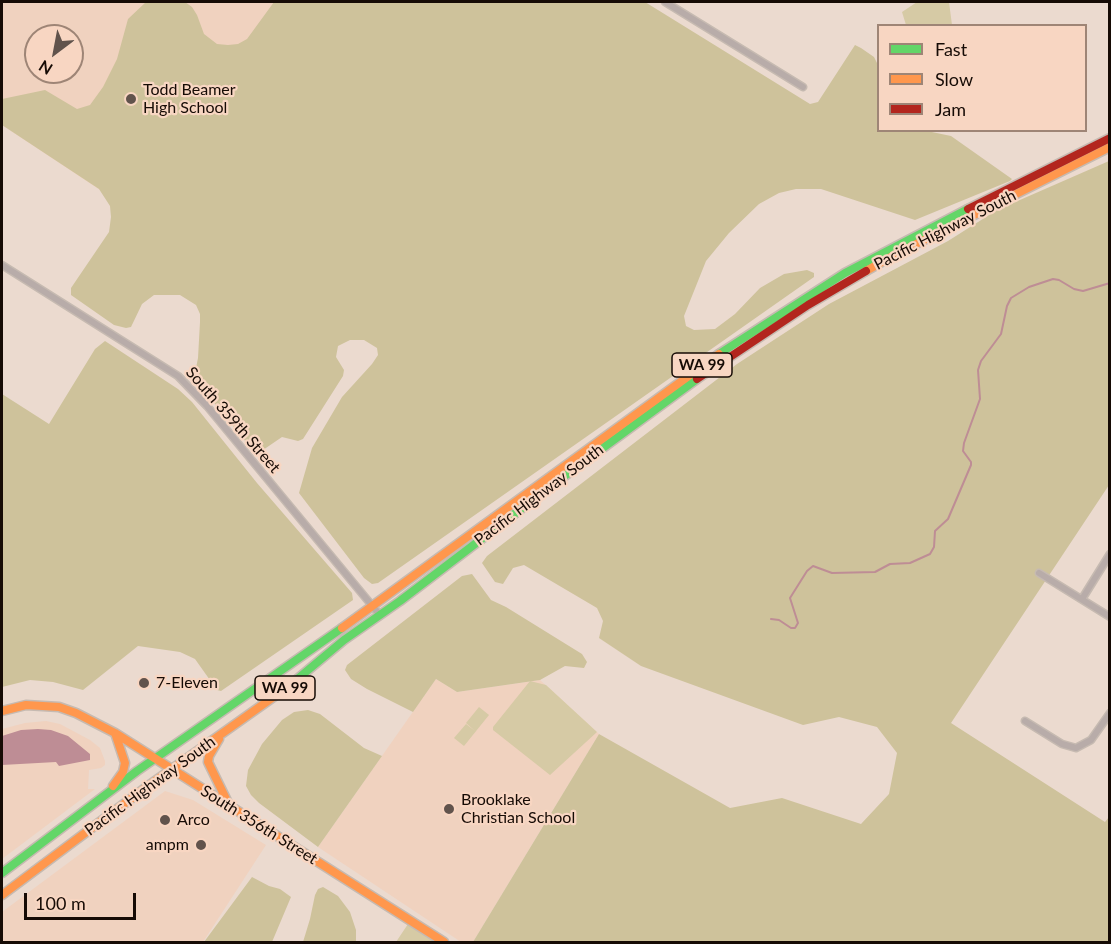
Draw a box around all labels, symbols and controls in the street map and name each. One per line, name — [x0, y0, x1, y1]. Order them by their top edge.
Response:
north arrow — [24, 24, 84, 84]
legend — [877, 24, 1087, 132]
text: Fast — [935, 38, 967, 60]
text: N — [35, 57, 56, 79]
text: Slow — [935, 68, 973, 90]
place label: Todd Beamer High School — [143, 80, 236, 118]
marker: Todd Beamer High School — [124, 92, 138, 106]
text: Jam — [935, 98, 966, 120]
street label: Pacific Highway South — [871, 186, 1019, 274]
road number: WA 99 — [672, 353, 732, 377]
street label: South 359th Street — [182, 363, 284, 477]
street label: Pacific Highway South — [471, 440, 607, 550]
place label: 7-Eleven — [156, 673, 218, 693]
marker: 7-Eleven — [137, 676, 151, 690]
road number: WA 99 — [255, 676, 315, 700]
street label: Pacific Highway South — [81, 732, 219, 840]
street label: South 356th Street — [197, 781, 321, 869]
place label: Brooklake Christian School — [461, 790, 575, 828]
marker: Brooklake Christian School — [442, 802, 456, 816]
place label: Arco — [177, 810, 210, 830]
marker: Arco — [158, 813, 172, 827]
place label: ampm — [146, 835, 189, 855]
marker: ampm — [194, 838, 208, 852]
scale bar — [27, 881, 140, 919]
text: 100 m — [35, 892, 86, 914]

